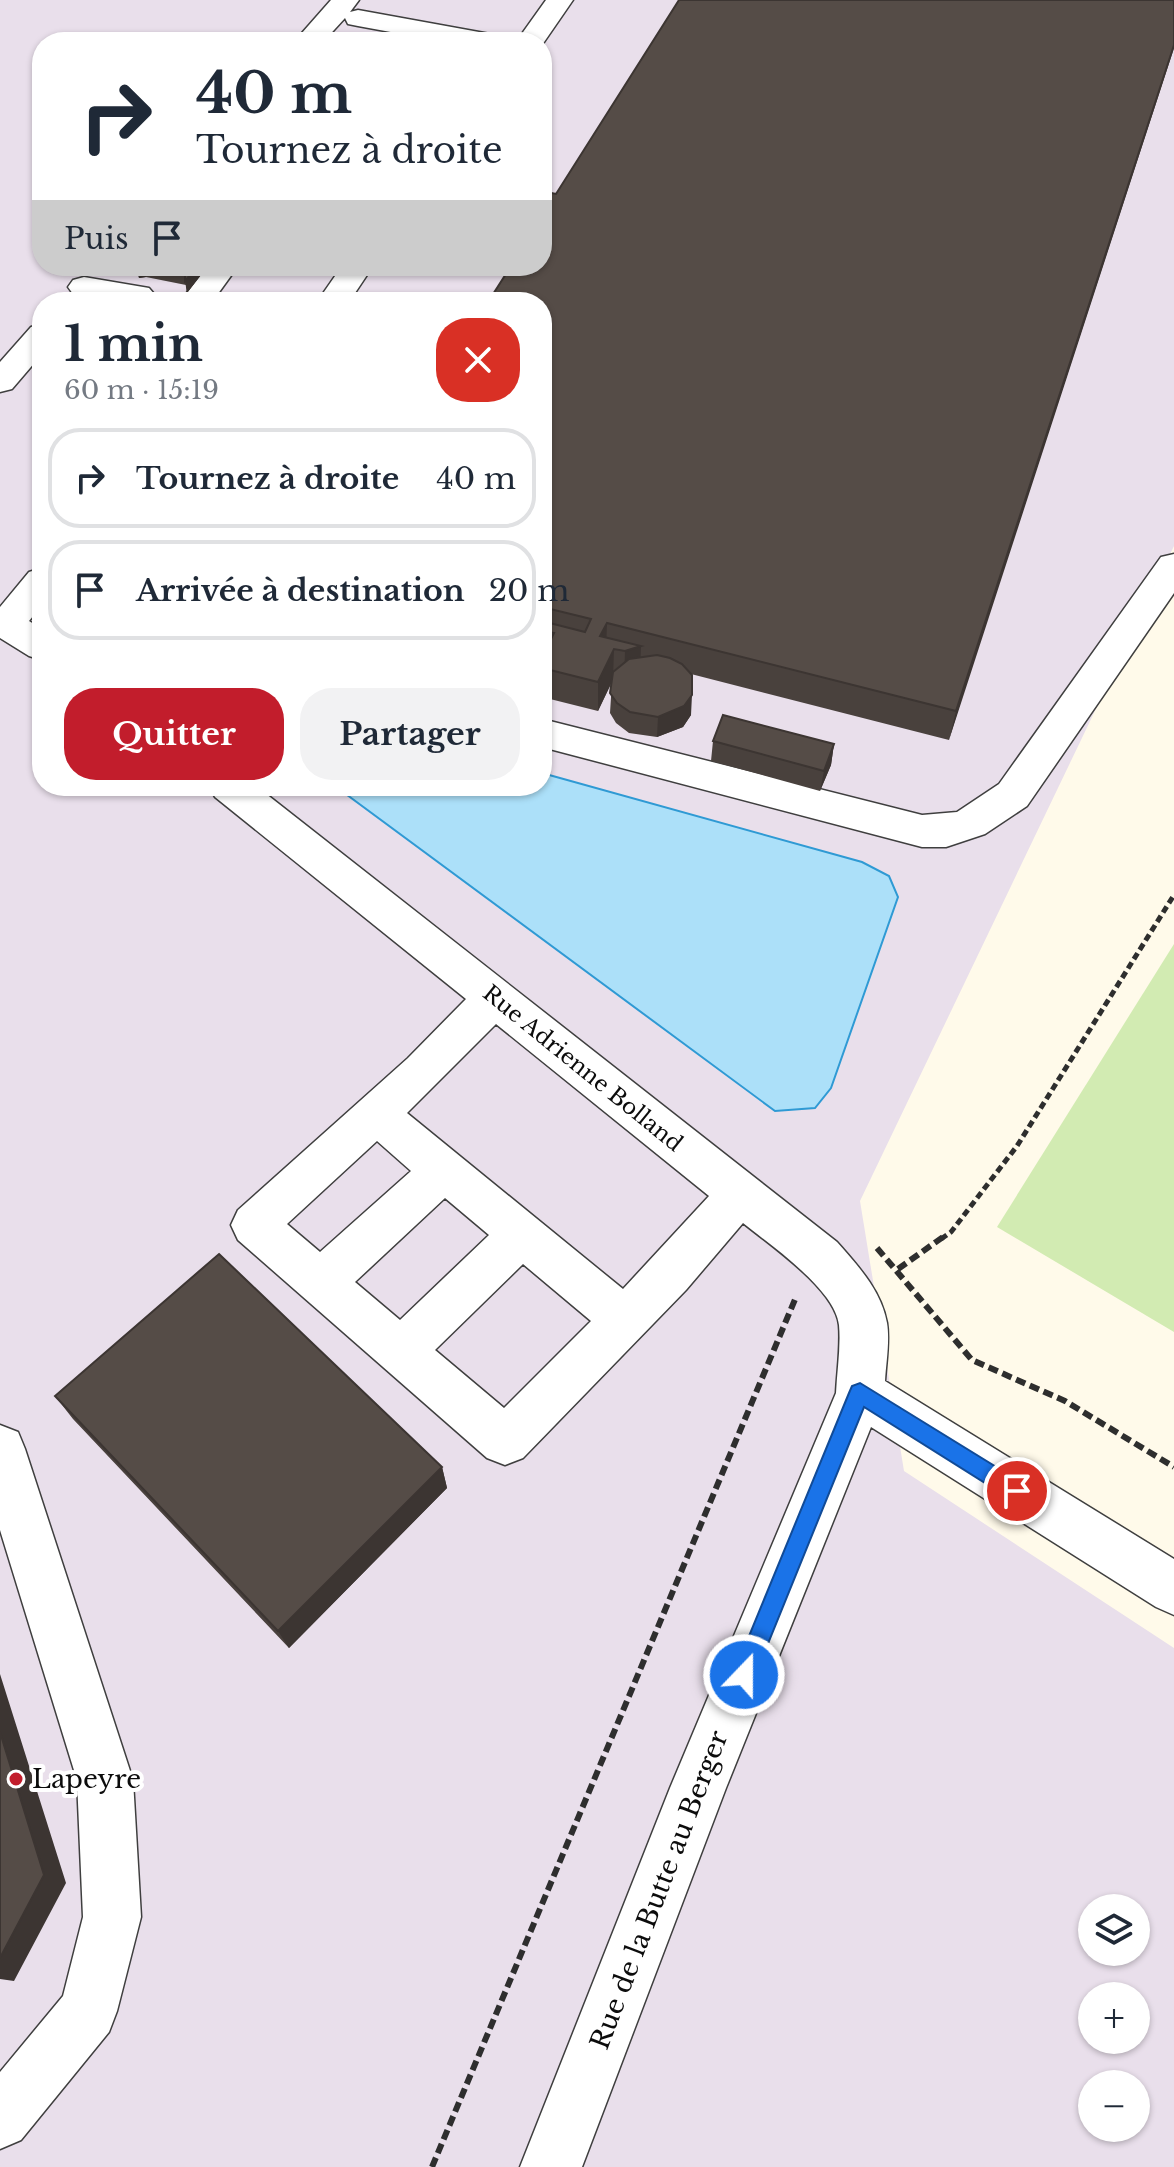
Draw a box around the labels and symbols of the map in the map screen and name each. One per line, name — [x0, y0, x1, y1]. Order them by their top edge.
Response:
street label: Rue Adrienne Bolland — [477, 979, 688, 1157]
pin — [983, 1457, 1051, 1525]
position arrow — [702, 1633, 786, 1717]
street label: Rue de la Butte au Berger — [583, 1726, 735, 2054]
place label: Lapeyre — [32, 1763, 141, 1795]
marker: Lapeyre — [7, 1770, 25, 1788]

